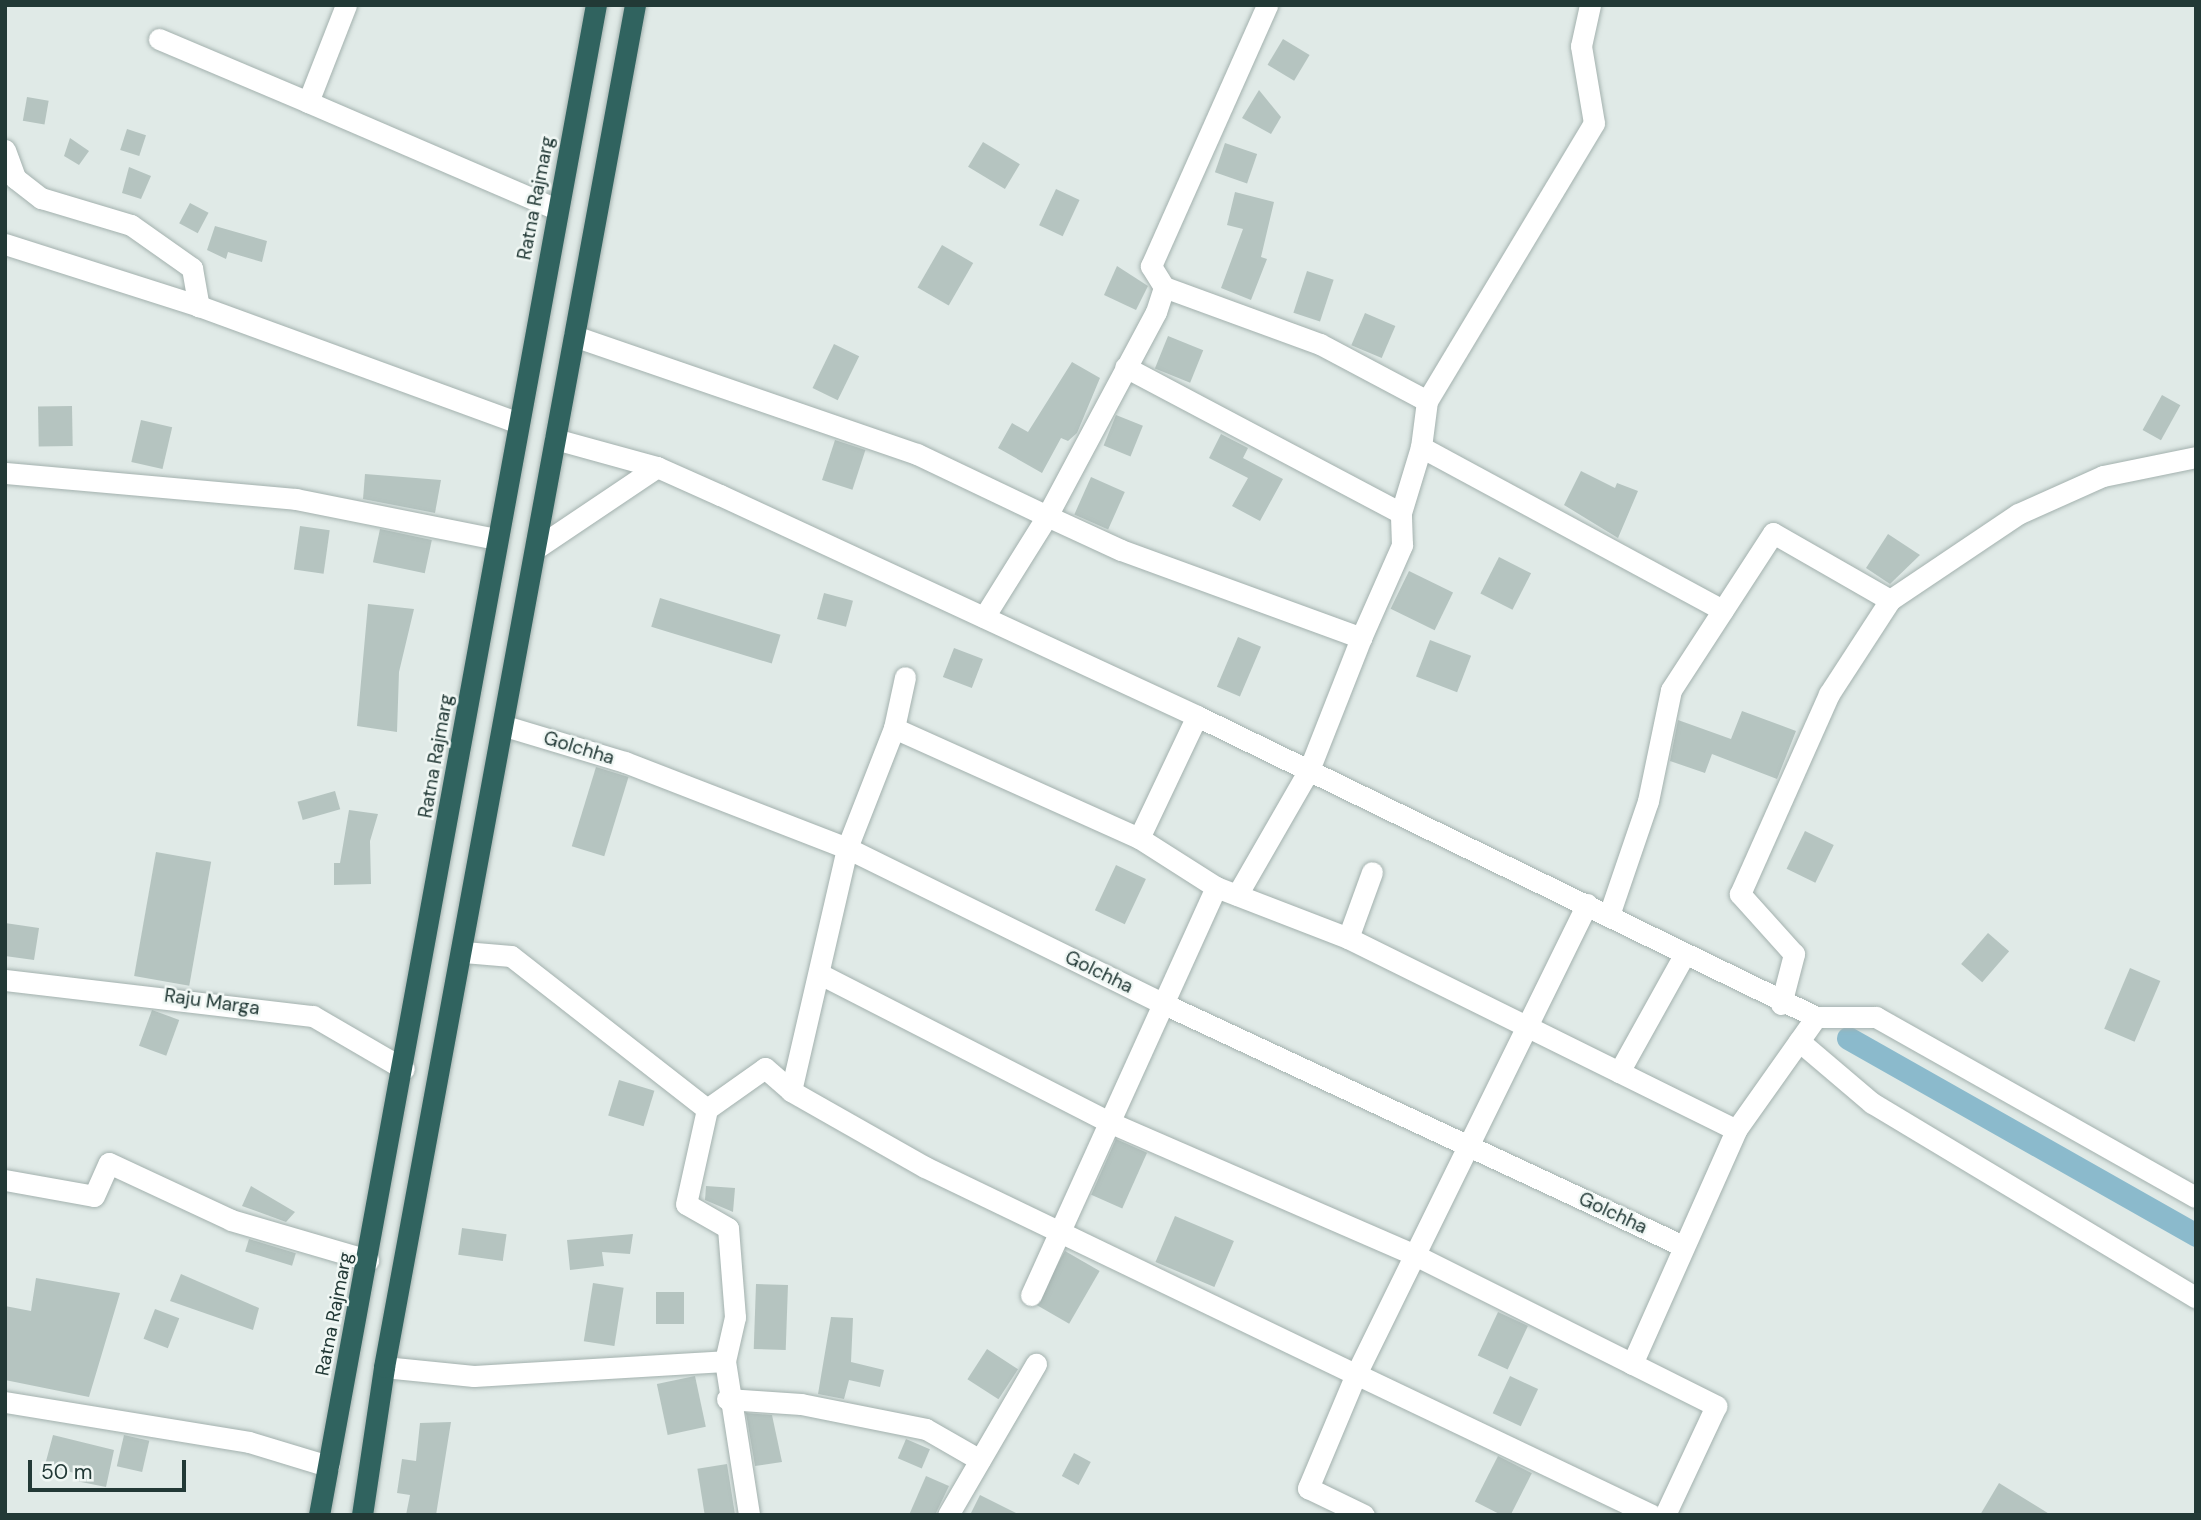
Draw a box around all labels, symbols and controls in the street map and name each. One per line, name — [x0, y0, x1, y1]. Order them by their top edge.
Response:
street label: Ratna Rajmarg — [513, 134, 559, 262]
street label: Ratna Rajmarg — [414, 692, 458, 820]
street label: Golchha — [541, 726, 617, 770]
street label: Golchha — [1061, 946, 1137, 998]
street label: Raju Marga — [163, 984, 261, 1020]
street label: Golchha — [1575, 1187, 1651, 1239]
street label: Ratna Rajmarg — [311, 1250, 357, 1378]
scale bar — [32, 1446, 189, 1490]
text: 50 m — [41, 1458, 92, 1486]

